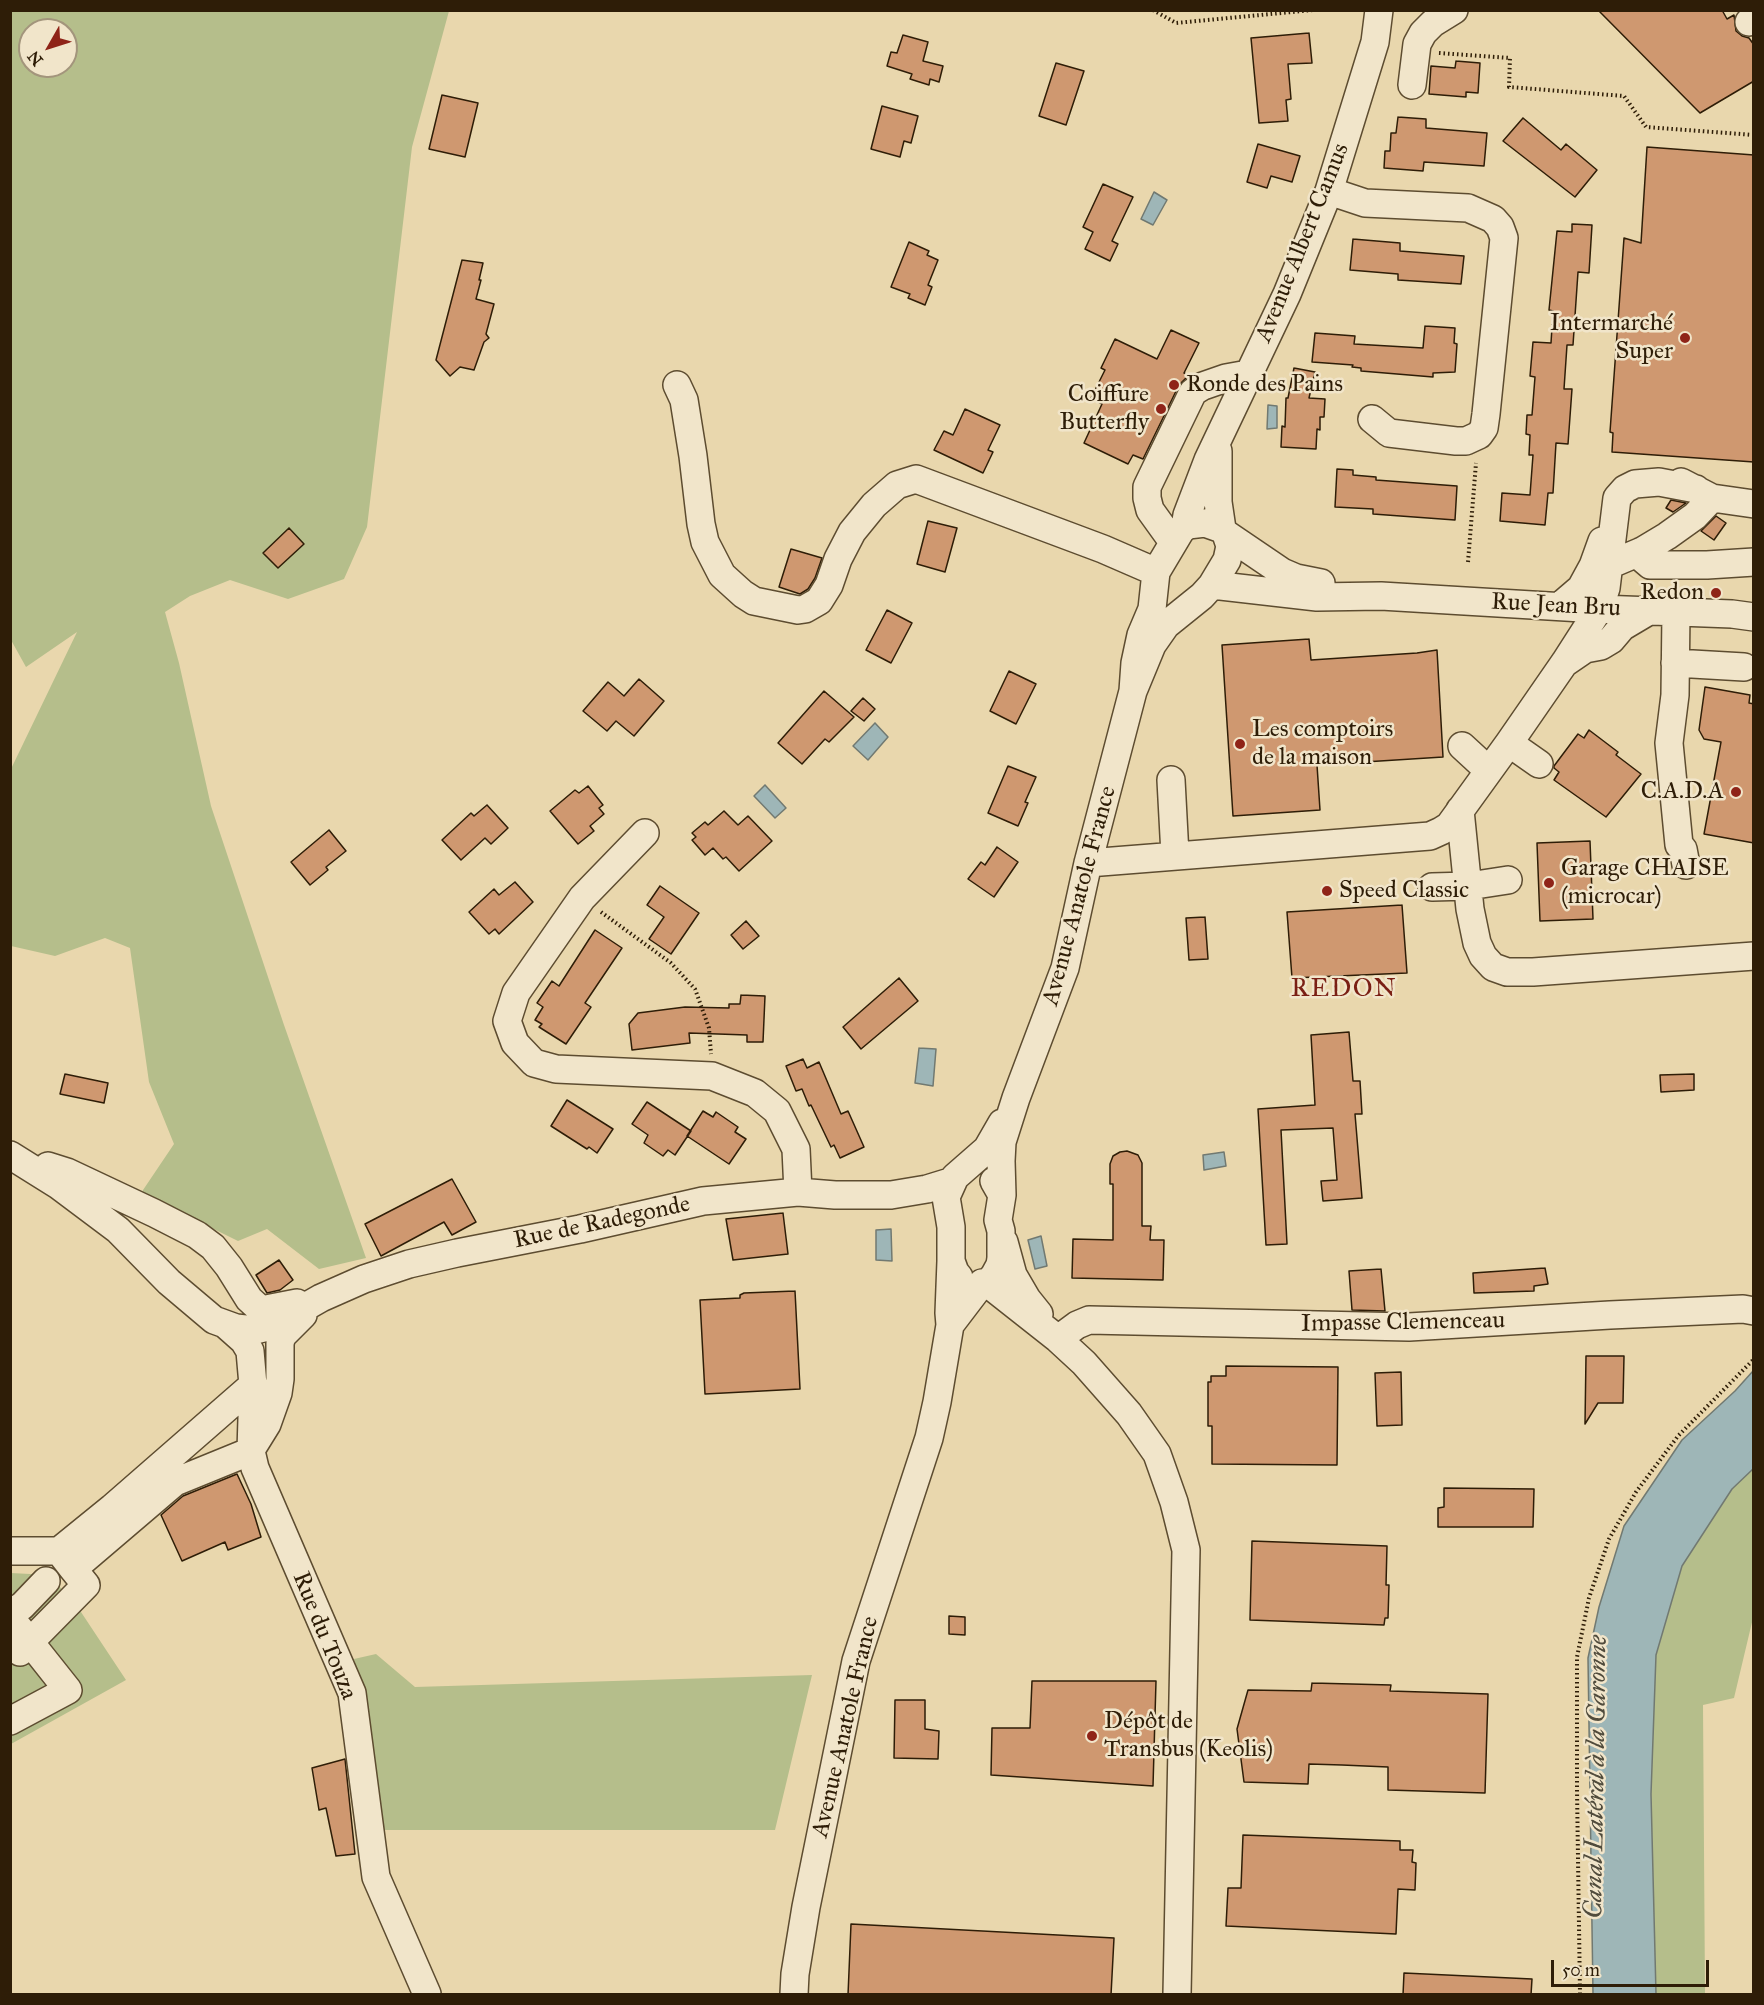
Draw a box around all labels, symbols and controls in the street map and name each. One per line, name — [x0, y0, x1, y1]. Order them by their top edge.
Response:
north arrow — [18, 18, 78, 78]
text: N — [24, 47, 47, 70]
street label: Avenue Albert Camus — [1250, 139, 1356, 347]
place label: Intermarché Super — [1550, 310, 1673, 366]
marker: Intermarché Super — [1678, 331, 1692, 345]
place label: Ronde des Pains — [1186, 371, 1343, 399]
marker: Ronde des Pains — [1167, 378, 1181, 392]
place label: Coiffure Butterfly — [1060, 381, 1149, 437]
marker: Coiffure Butterfly — [1154, 402, 1168, 416]
place label: Redon — [1640, 579, 1704, 607]
marker: Redon — [1709, 586, 1723, 600]
street label: Rue Jean Bru — [1490, 588, 1622, 624]
place label: Les comptoirs de la maison — [1252, 716, 1393, 772]
marker: Les comptoirs de la maison — [1233, 737, 1247, 751]
place label: C.A.D.A — [1641, 778, 1724, 806]
street label: Avenue Anatole France — [1037, 783, 1123, 1009]
marker: C.A.D.A — [1729, 785, 1743, 799]
place label: Garage CHAISE (microcar) — [1561, 855, 1729, 911]
marker: Garage CHAISE (microcar) — [1542, 876, 1556, 890]
place label: Speed Classic — [1339, 877, 1469, 905]
marker: Speed Classic — [1320, 884, 1334, 898]
district label: REDON — [1291, 974, 1397, 1006]
street label: Rue de Radegonde — [511, 1190, 693, 1256]
street label: Impasse Clemenceau — [1301, 1307, 1505, 1339]
street label: Rue du Touza — [285, 1568, 363, 1704]
street label: Avenue Anatole France — [807, 1614, 885, 1840]
water label: Canal Latéral à la Garonne — [1579, 1635, 1615, 1919]
place label: Dépôt de Transbus (Keolis) — [1104, 1708, 1273, 1764]
marker: Dépôt de Transbus (Keolis) — [1085, 1729, 1099, 1743]
scale bar — [1554, 1948, 1712, 1986]
text: 50 m — [1562, 1959, 1600, 1981]

